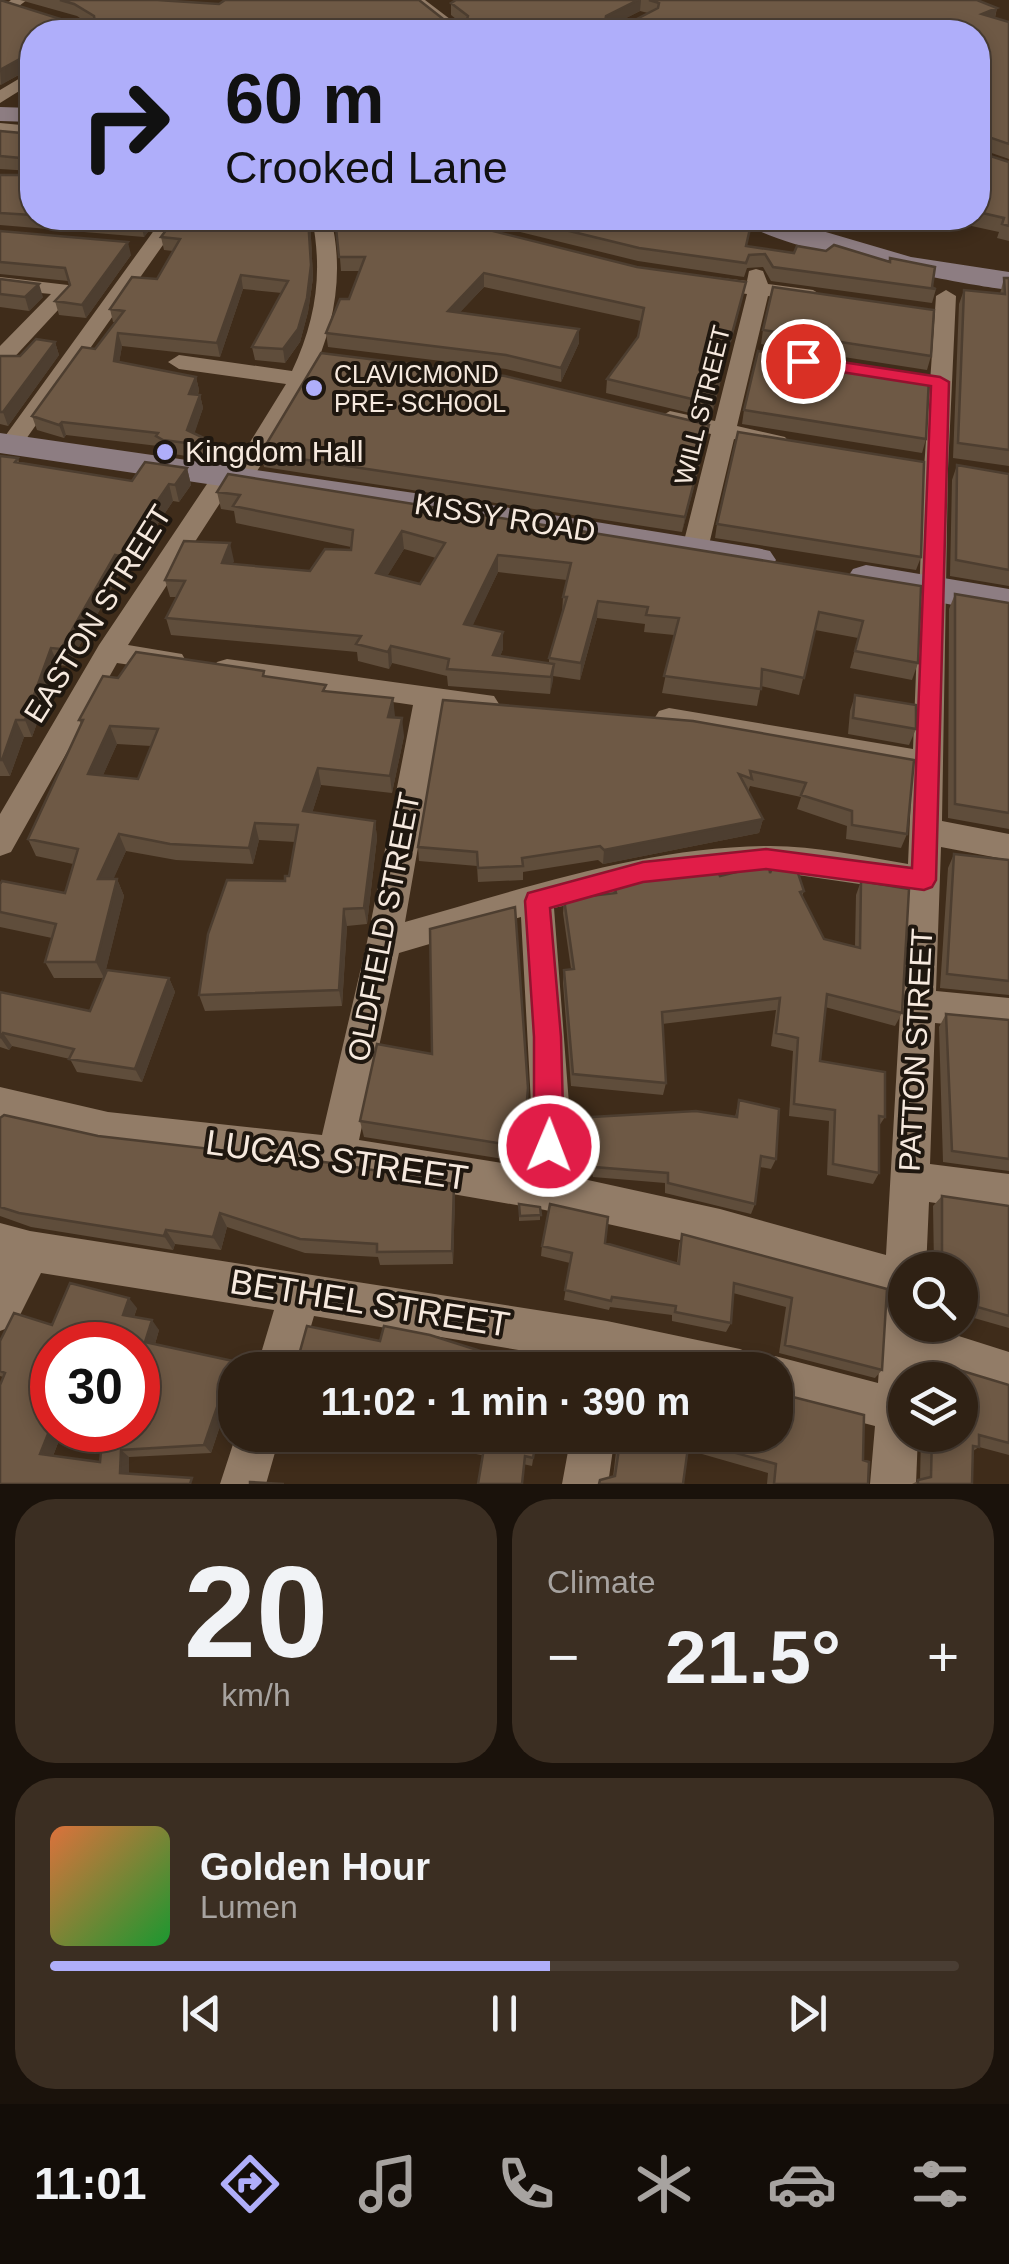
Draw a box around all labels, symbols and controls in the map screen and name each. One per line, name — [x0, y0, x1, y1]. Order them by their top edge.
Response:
icon: right — [60, 60, 190, 190]
text: 60 m — [225, 60, 385, 138]
text: Crooked Lane — [225, 142, 508, 193]
pin — [761, 319, 846, 404]
street label: WILL STREET — [669, 323, 735, 487]
icon: arrive — [776, 334, 831, 389]
place label: CLAVICMOND PRE- SCHOOL — [334, 360, 506, 417]
marker: CLAVICMOND PRE- SCHOOL — [303, 377, 325, 399]
place label: Kingdom Hall — [185, 435, 363, 468]
marker: Kingdom Hall — [154, 441, 176, 463]
street label: KISSY ROAD — [412, 487, 598, 548]
street label: EASTON STREET — [17, 499, 178, 728]
street label: OLDFIELD STREET — [341, 790, 426, 1064]
street label: PATTON STREET — [893, 928, 938, 1172]
position arrow — [497, 1094, 601, 1198]
street label: LUCAS STREET — [203, 1122, 471, 1197]
map controls — [888, 1252, 978, 1452]
button: search — [888, 1252, 978, 1342]
street label: BETHEL STREET — [227, 1261, 513, 1344]
speed limit sign: 30 — [30, 1322, 160, 1452]
button: layers — [888, 1362, 978, 1452]
text: 11:02 · 1 min · 390 m — [321, 1381, 690, 1423]
text: 20 — [184, 1539, 328, 1685]
text: Climate — [547, 1564, 655, 1600]
text: 21.5° — [665, 1615, 841, 1699]
text: − — [547, 1626, 579, 1688]
text: + — [927, 1626, 959, 1688]
text: km/h — [221, 1677, 291, 1713]
text: Golden Hour — [200, 1846, 430, 1888]
text: Lumen — [200, 1889, 298, 1925]
icon: previous — [174, 1986, 229, 2041]
icon: pause — [477, 1986, 532, 2041]
icon: next — [780, 1986, 835, 2041]
icon: directions — [215, 2149, 285, 2219]
icon: music — [353, 2149, 423, 2219]
icon: phone — [491, 2149, 561, 2219]
icon: climate — [629, 2149, 699, 2219]
icon: car — [767, 2149, 837, 2219]
icon: filters — [905, 2149, 975, 2219]
text: 11:01 — [34, 2158, 147, 2209]

